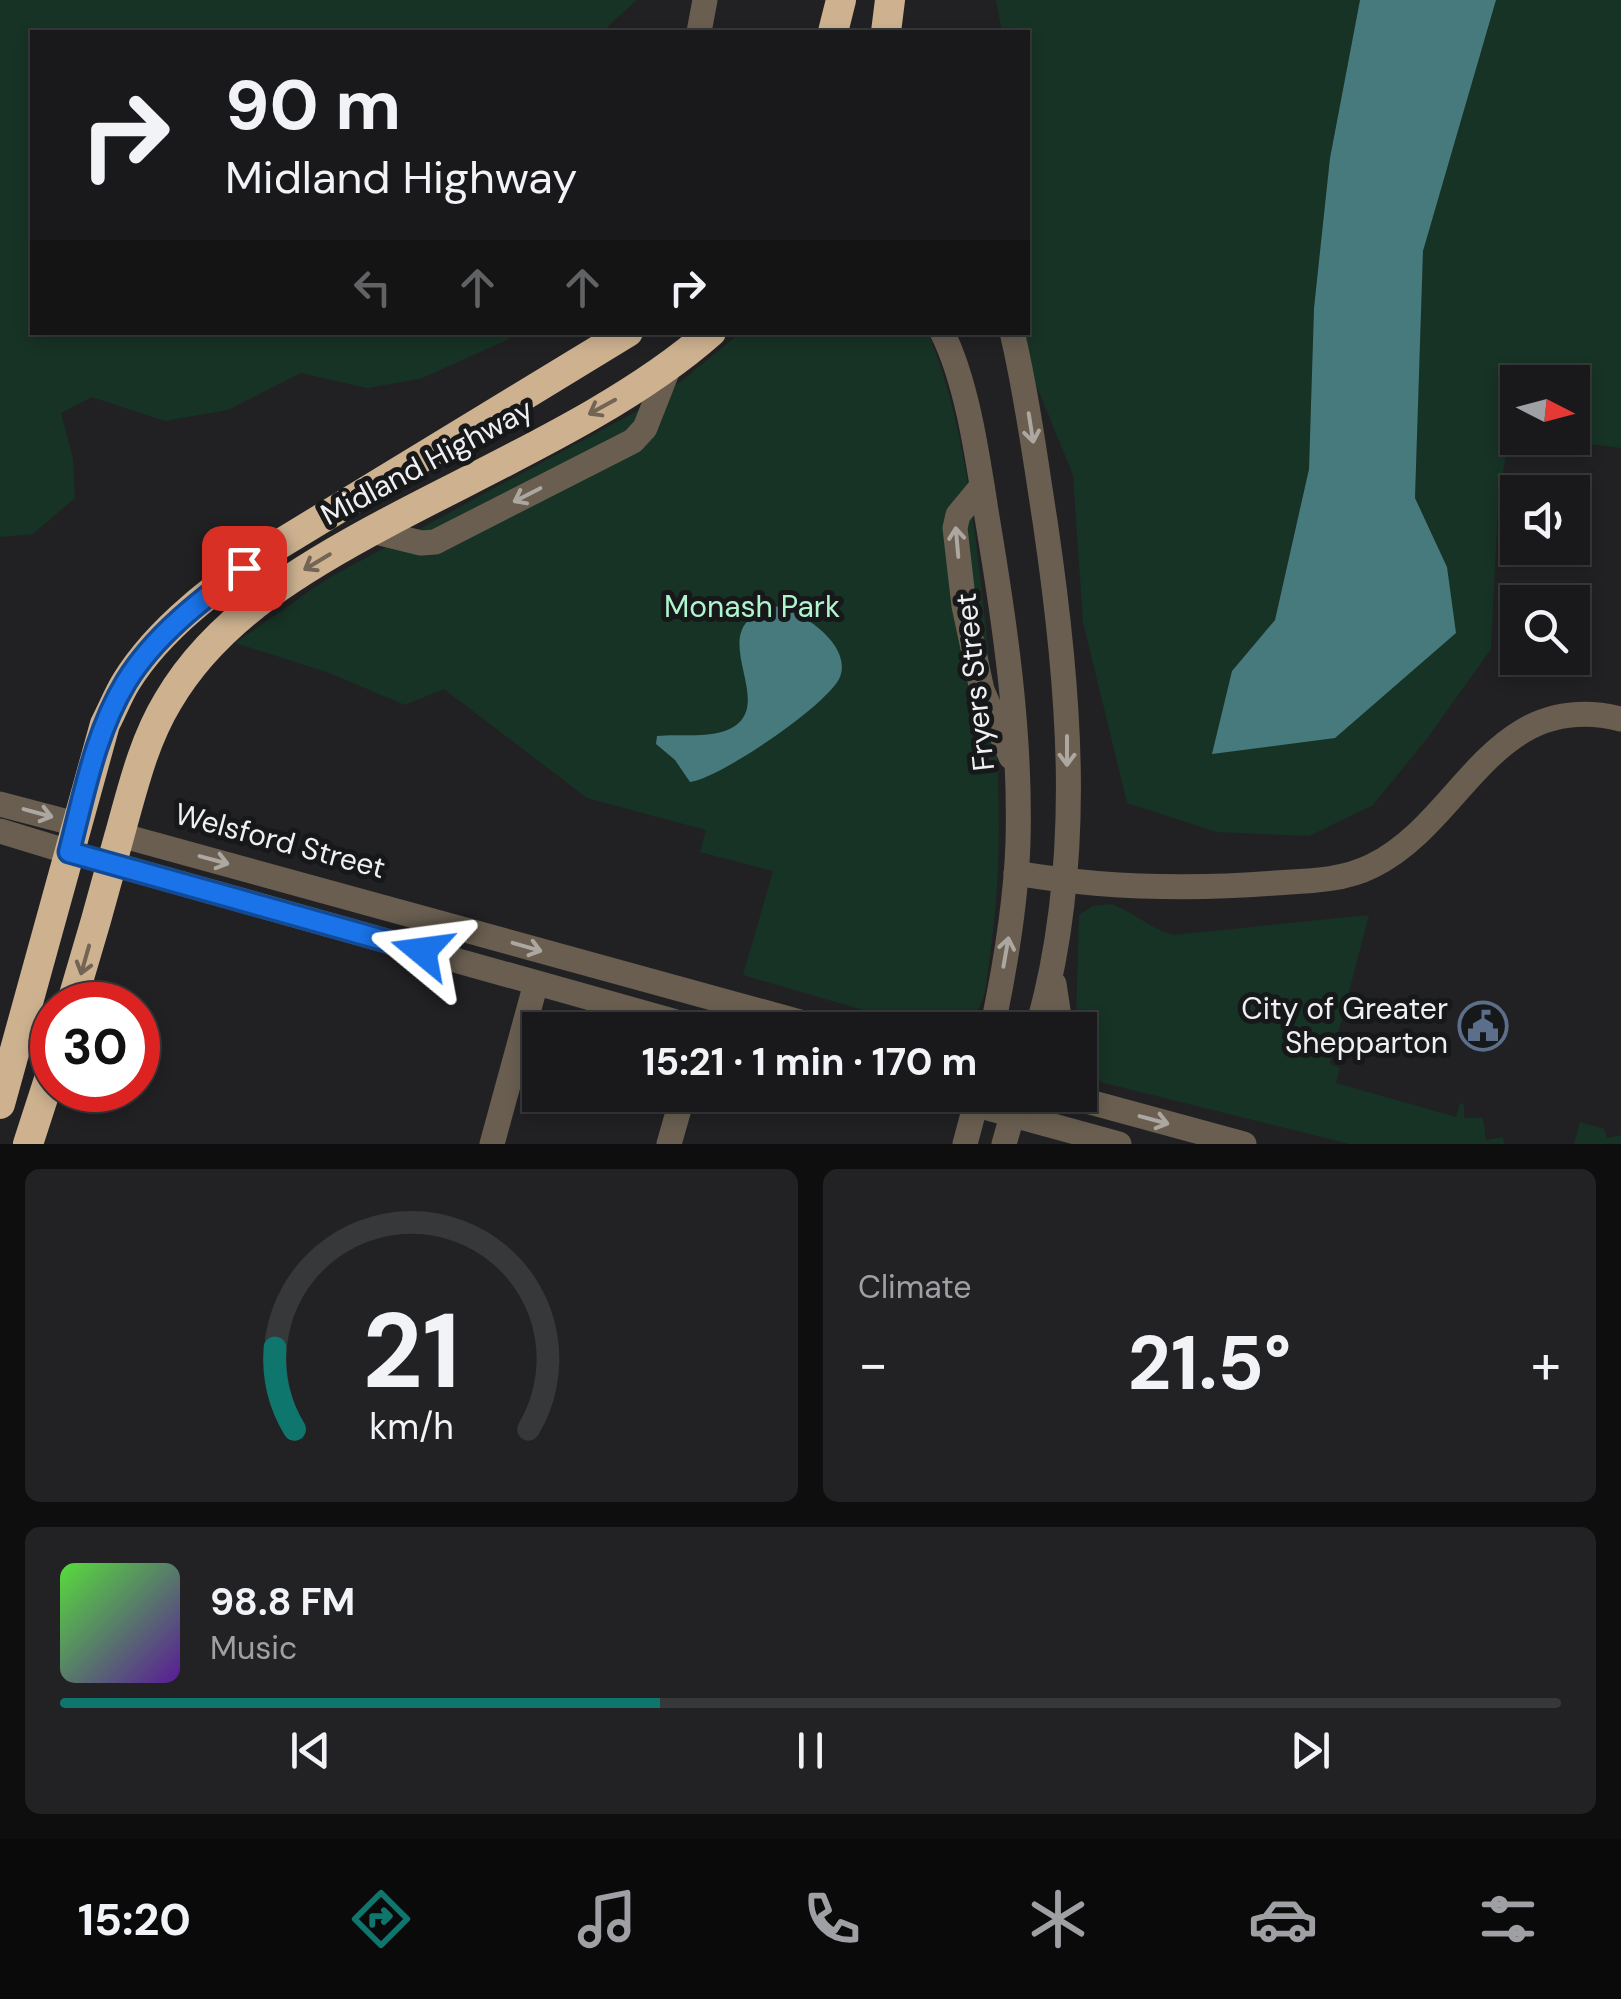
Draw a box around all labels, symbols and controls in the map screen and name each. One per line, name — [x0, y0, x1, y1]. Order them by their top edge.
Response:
text: 90 m — [225, 60, 401, 151]
icon: right — [60, 70, 190, 200]
text: Midland Highway — [225, 148, 577, 207]
icon: left — [345, 260, 400, 315]
icon: ahead — [450, 260, 505, 315]
icon: ahead — [555, 260, 610, 315]
icon: right — [660, 260, 715, 315]
north arrow — [1500, 365, 1590, 455]
map controls — [1500, 365, 1590, 675]
street label: Midland Highway — [314, 389, 540, 534]
one-way arrow — [588, 398, 617, 418]
one-way arrow — [1022, 411, 1040, 444]
button: sound — [1500, 475, 1590, 565]
one-way arrow — [513, 486, 543, 505]
pin — [202, 526, 287, 611]
one-way arrow — [948, 527, 967, 559]
icon: arrive — [217, 541, 272, 596]
one-way arrow — [303, 552, 332, 573]
button: search — [1500, 585, 1590, 675]
park label: Monash Park — [664, 587, 840, 626]
street label: Fryers Street — [946, 591, 1003, 773]
one-way arrow — [1058, 734, 1076, 766]
street label: Welsford Street — [171, 794, 390, 887]
one-way arrow — [22, 805, 54, 824]
one-way arrow — [198, 851, 229, 870]
position arrow — [370, 899, 474, 1003]
one-way arrow — [997, 936, 1016, 969]
one-way arrow — [511, 938, 542, 957]
one-way arrow — [74, 944, 93, 975]
speed limit sign: 30 — [30, 982, 160, 1112]
place label: City of Greater Shepparton — [1241, 989, 1448, 1062]
public building icon: City of Greater Shepparton — [1457, 1000, 1509, 1052]
text: 15:21 · 1 min · 170 m — [642, 1037, 977, 1087]
one-way arrow — [1138, 1111, 1169, 1130]
text: Climate — [858, 1266, 972, 1308]
text: 21 — [363, 1284, 460, 1419]
text: 21.5° — [1128, 1315, 1291, 1412]
text: − — [858, 1328, 888, 1400]
text: + — [1531, 1328, 1561, 1400]
text: km/h — [369, 1404, 454, 1450]
text: 98.8 FM — [210, 1577, 355, 1627]
text: Music — [210, 1627, 297, 1669]
icon: previous — [283, 1723, 338, 1778]
icon: pause — [783, 1723, 838, 1778]
icon: next — [1283, 1723, 1338, 1778]
icon: directions — [346, 1884, 416, 1954]
icon: music — [572, 1884, 642, 1954]
icon: phone — [797, 1884, 867, 1954]
icon: climate — [1023, 1884, 1093, 1954]
icon: car — [1248, 1884, 1318, 1954]
icon: filters — [1473, 1884, 1543, 1954]
text: 15:20 — [78, 1890, 191, 1949]

